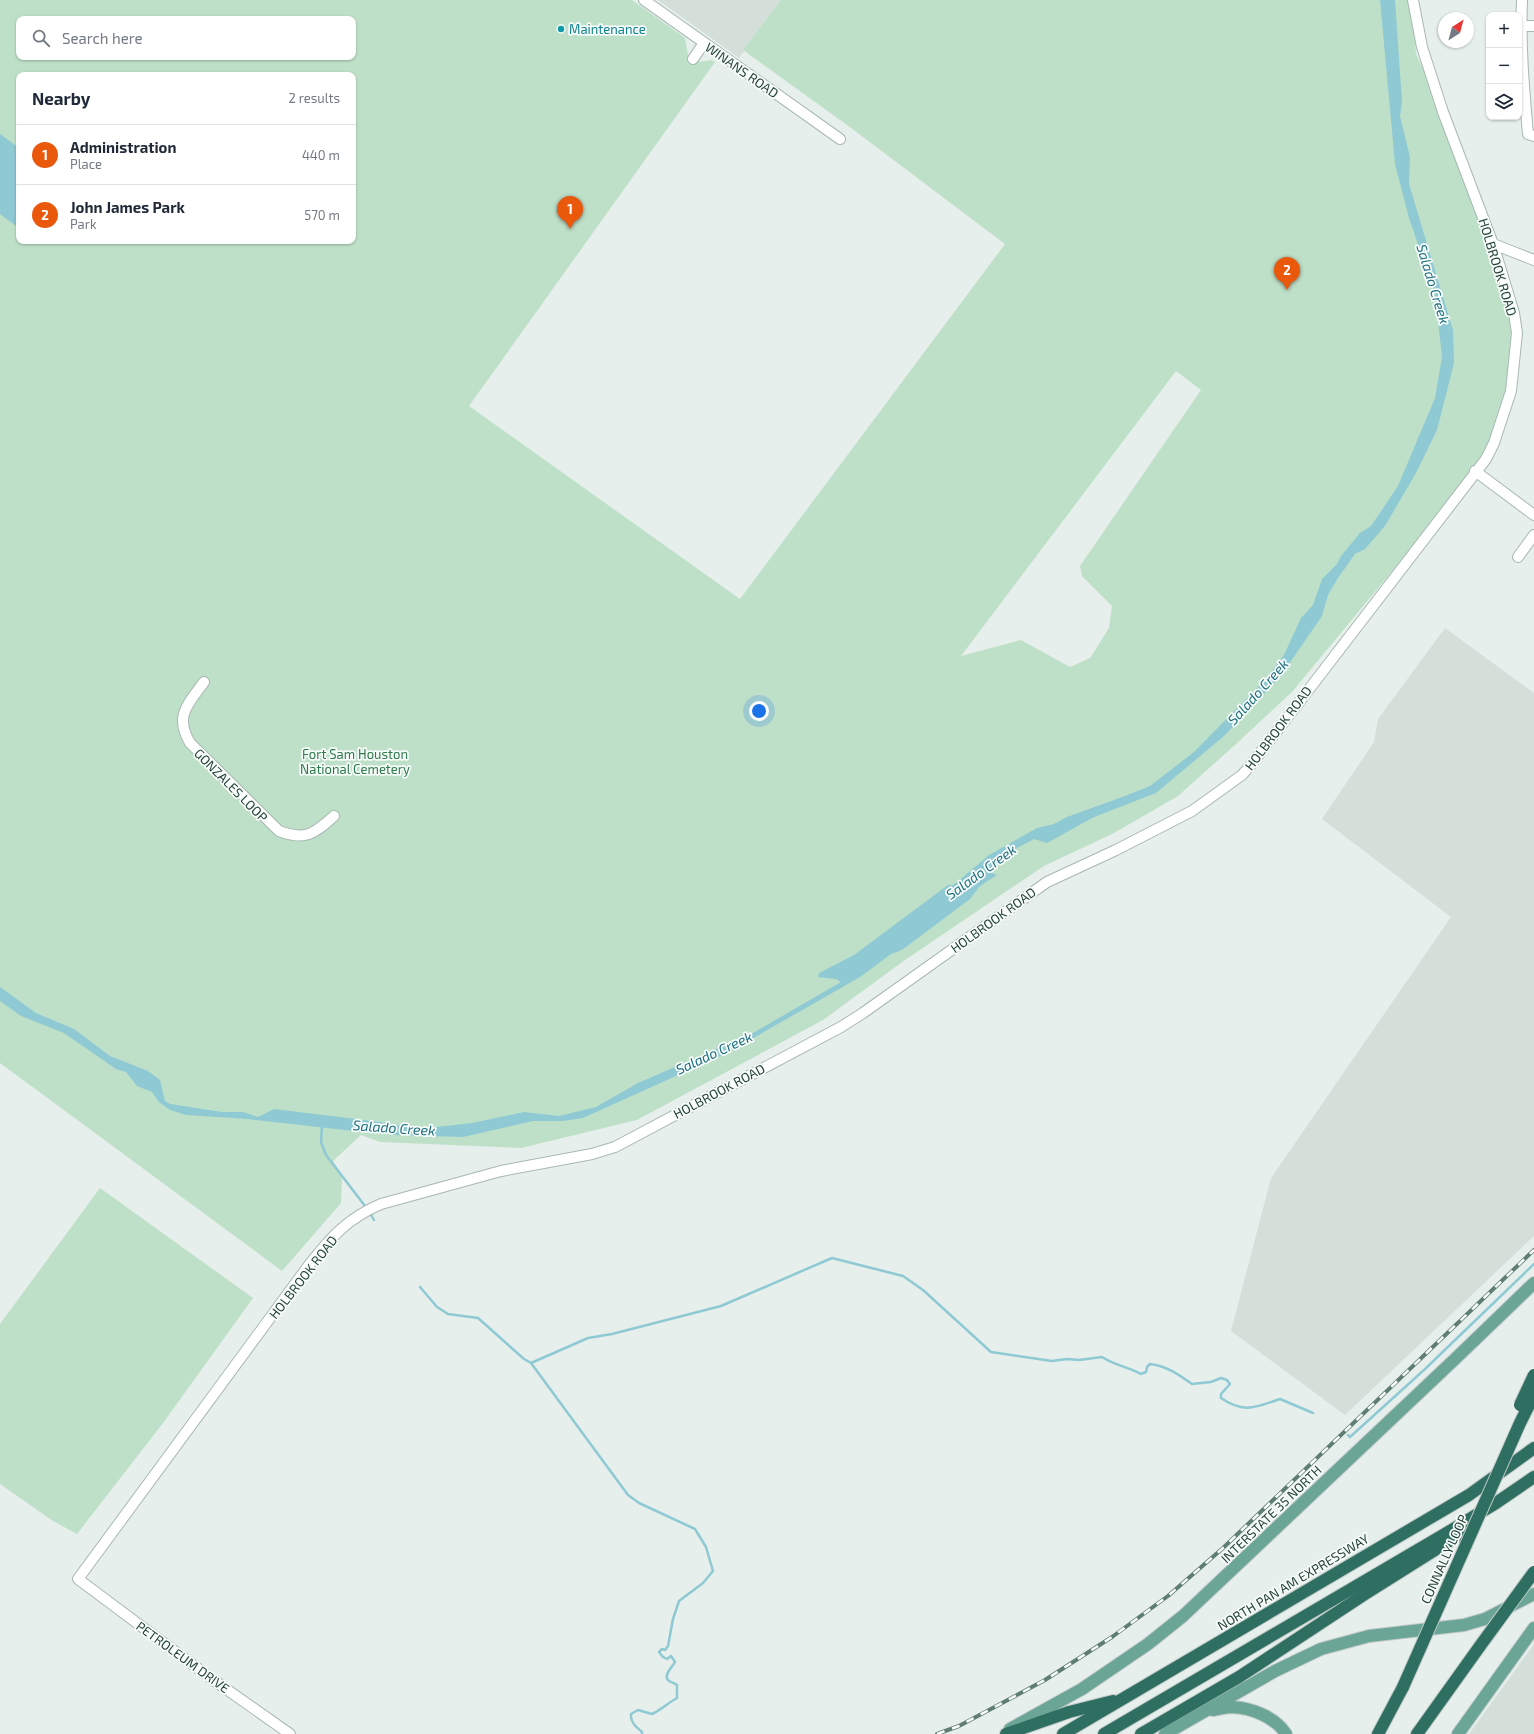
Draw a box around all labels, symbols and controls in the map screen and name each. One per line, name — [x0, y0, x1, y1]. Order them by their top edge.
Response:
north arrow — [1438, 12, 1474, 48]
map controls — [1486, 12, 1522, 120]
button: + — [1486, 12, 1522, 48]
search box — [16, 16, 356, 60]
place label: Maintenance — [569, 21, 646, 37]
marker: Maintenance — [556, 24, 566, 34]
icon: search — [30, 27, 52, 49]
text: Search here — [62, 29, 143, 47]
street label: WINANS ROAD — [702, 39, 782, 101]
button: − — [1486, 48, 1522, 84]
button: layers — [1486, 84, 1522, 120]
text: Nearby — [32, 88, 90, 108]
text: 2 results — [288, 90, 340, 106]
text: Administration — [70, 138, 176, 156]
text: 1 — [42, 147, 48, 163]
text: 440 m — [302, 147, 340, 163]
text: Place — [70, 156, 102, 172]
pin: 1 — [557, 196, 583, 229]
text: John James Park — [70, 198, 185, 216]
text: 2 — [41, 207, 49, 223]
text: 570 m — [304, 207, 340, 223]
text: Park — [70, 216, 97, 232]
street label: HOLBROOK ROAD — [1476, 216, 1520, 318]
water label: Salado Creek — [1413, 242, 1454, 326]
pin: 2 — [1274, 257, 1300, 290]
water label: Salado Creek — [1224, 655, 1292, 728]
street label: HOLBROOK ROAD — [1241, 683, 1315, 773]
your location — [749, 701, 769, 721]
street label: GONZALES LOOP — [191, 745, 271, 825]
park label: Fort Sam Houston National Cemetery — [300, 746, 410, 777]
water label: Salado Creek — [942, 840, 1019, 903]
street label: HOLBROOK ROAD — [947, 884, 1039, 956]
water label: Salado Creek — [673, 1027, 755, 1078]
street label: HOLBROOK ROAD — [670, 1060, 768, 1122]
water label: Salado Creek — [352, 1116, 436, 1139]
street label: HOLBROOK ROAD — [265, 1232, 341, 1322]
street label: INTERSTATE 35 NORTH — [1217, 1462, 1325, 1566]
street label: CONNALLY LOOP — [1417, 1512, 1471, 1606]
street label: NORTH PAN AM EXPRESSWAY — [1214, 1530, 1372, 1634]
street label: PETROLEUM DRIVE — [133, 1618, 233, 1696]

